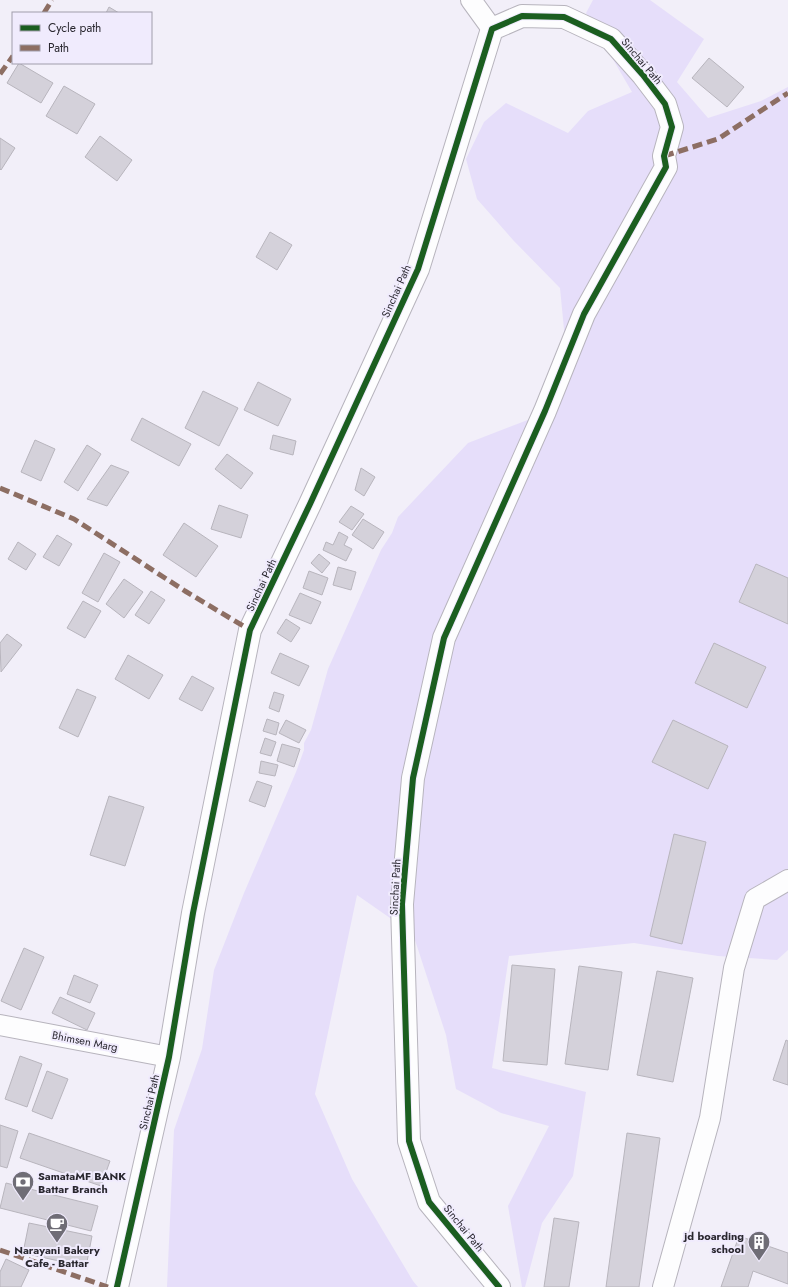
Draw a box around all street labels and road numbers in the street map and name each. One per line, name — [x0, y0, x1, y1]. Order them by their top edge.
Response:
street label: Sinchai Path — [618, 34, 666, 88]
street label: Sinchai Path — [377, 262, 415, 320]
street label: Sinchai Path — [242, 556, 280, 614]
street label: Sinchai Path — [386, 858, 404, 916]
street label: Bhimsen Marg — [51, 1027, 119, 1055]
street label: Sinchai Path — [135, 1073, 163, 1131]
street label: Sinchai Path — [440, 1201, 488, 1255]

